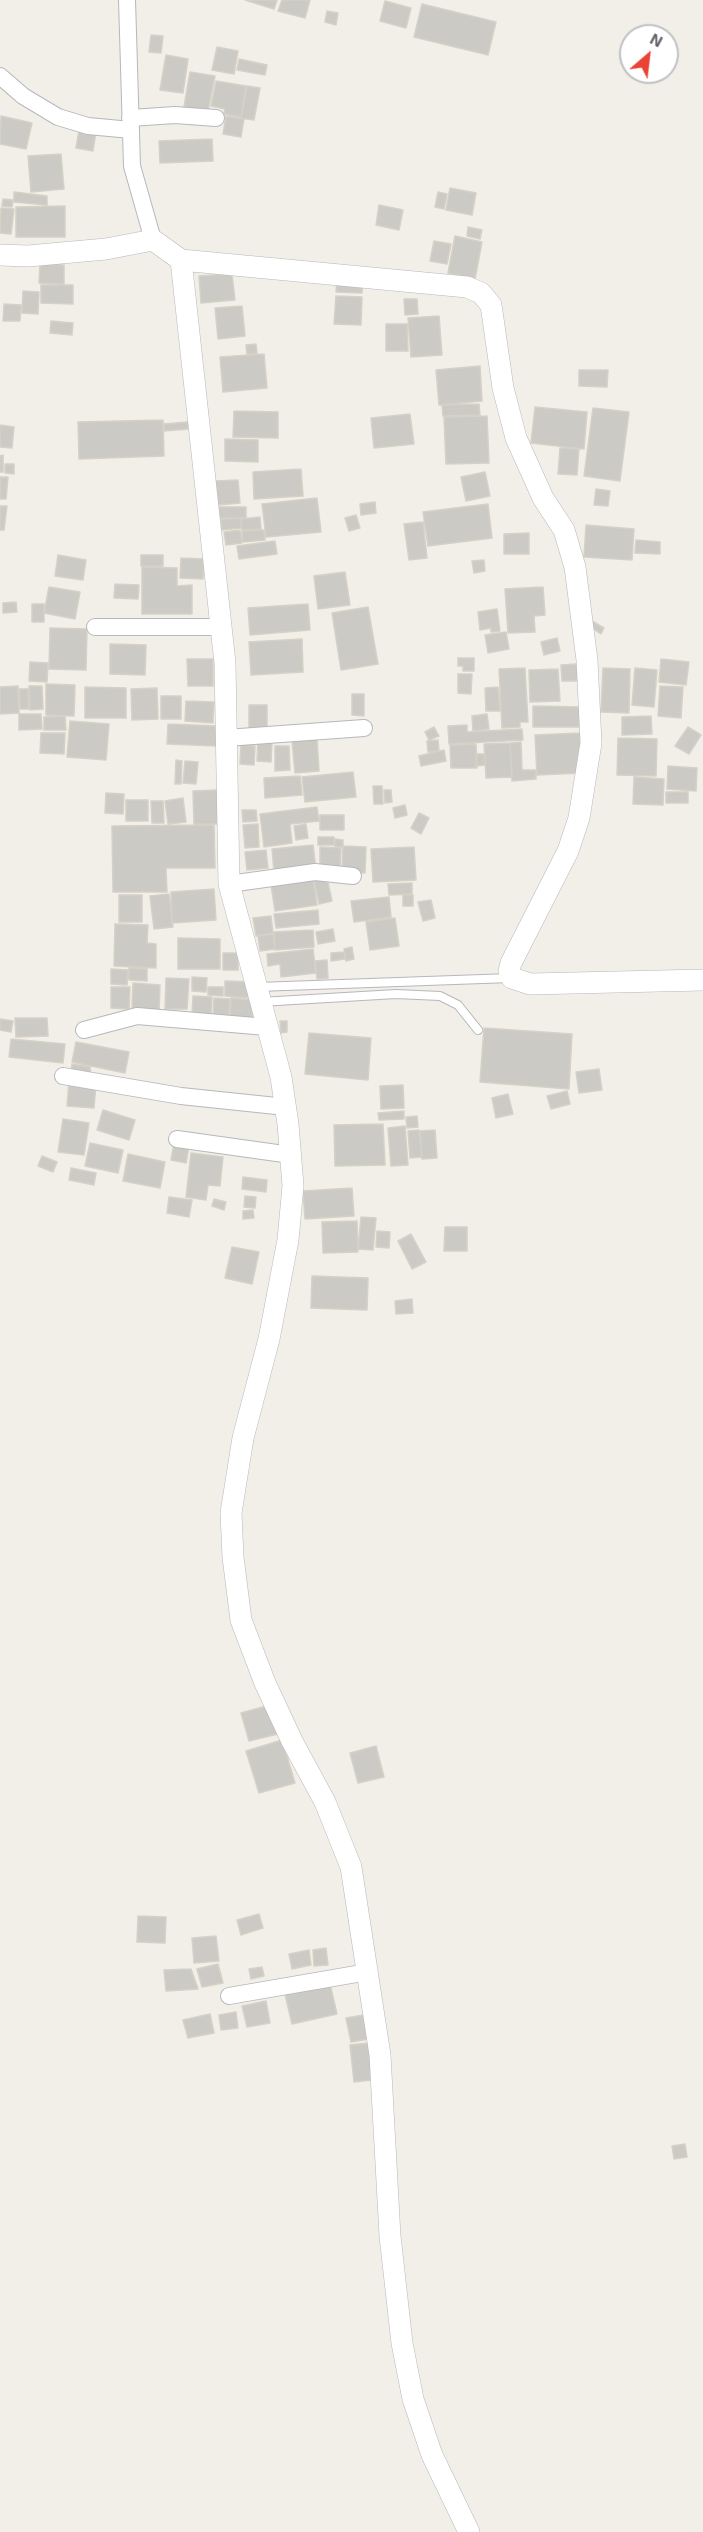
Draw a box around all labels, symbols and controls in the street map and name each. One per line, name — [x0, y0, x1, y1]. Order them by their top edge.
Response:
north arrow — [619, 24, 679, 84]
text: N — [647, 28, 666, 51]

